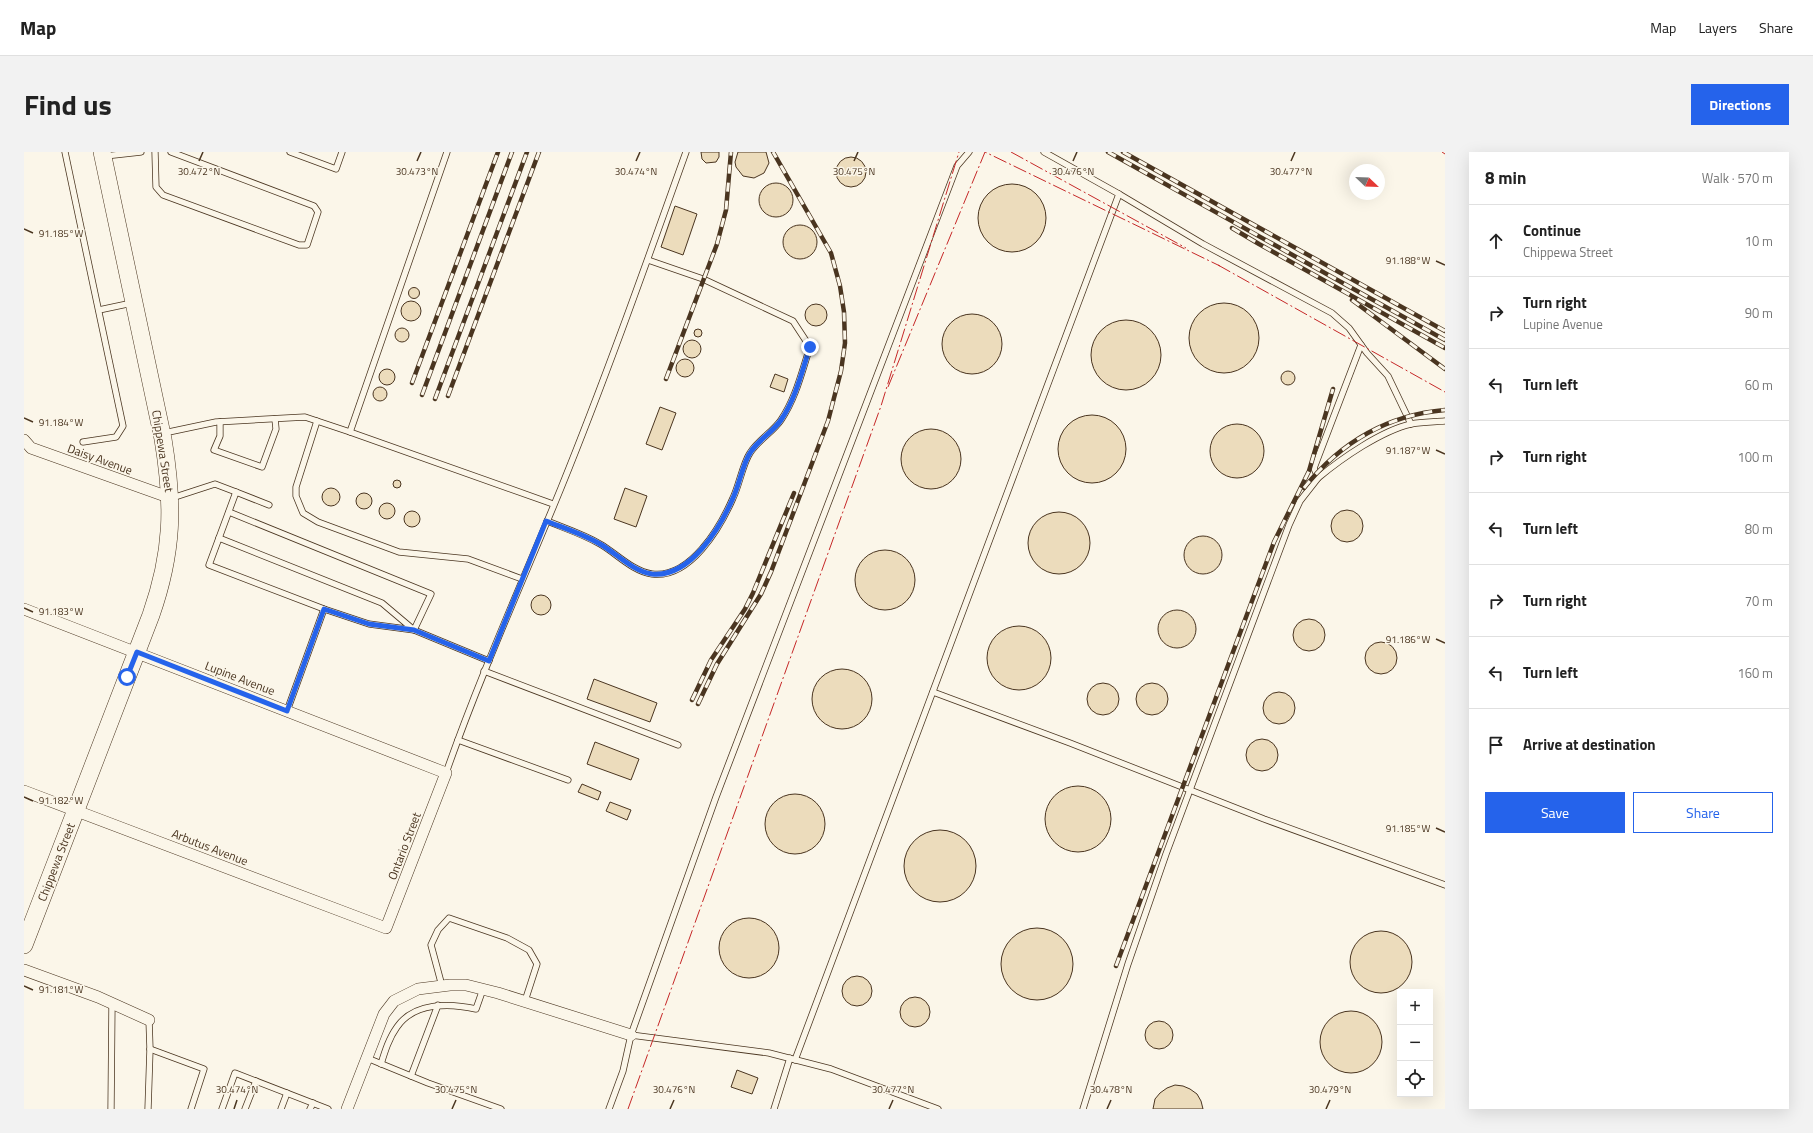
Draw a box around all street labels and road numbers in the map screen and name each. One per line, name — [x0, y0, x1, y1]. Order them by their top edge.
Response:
street label: Chippewa Street — [147, 409, 179, 494]
street label: Daisy Avenue — [65, 438, 135, 480]
street label: Lupine Avenue — [202, 656, 278, 700]
street label: Ontario Street — [382, 809, 426, 883]
street label: Chippewa Street — [32, 819, 80, 904]
street label: Arbutus Avenue — [169, 824, 251, 870]

